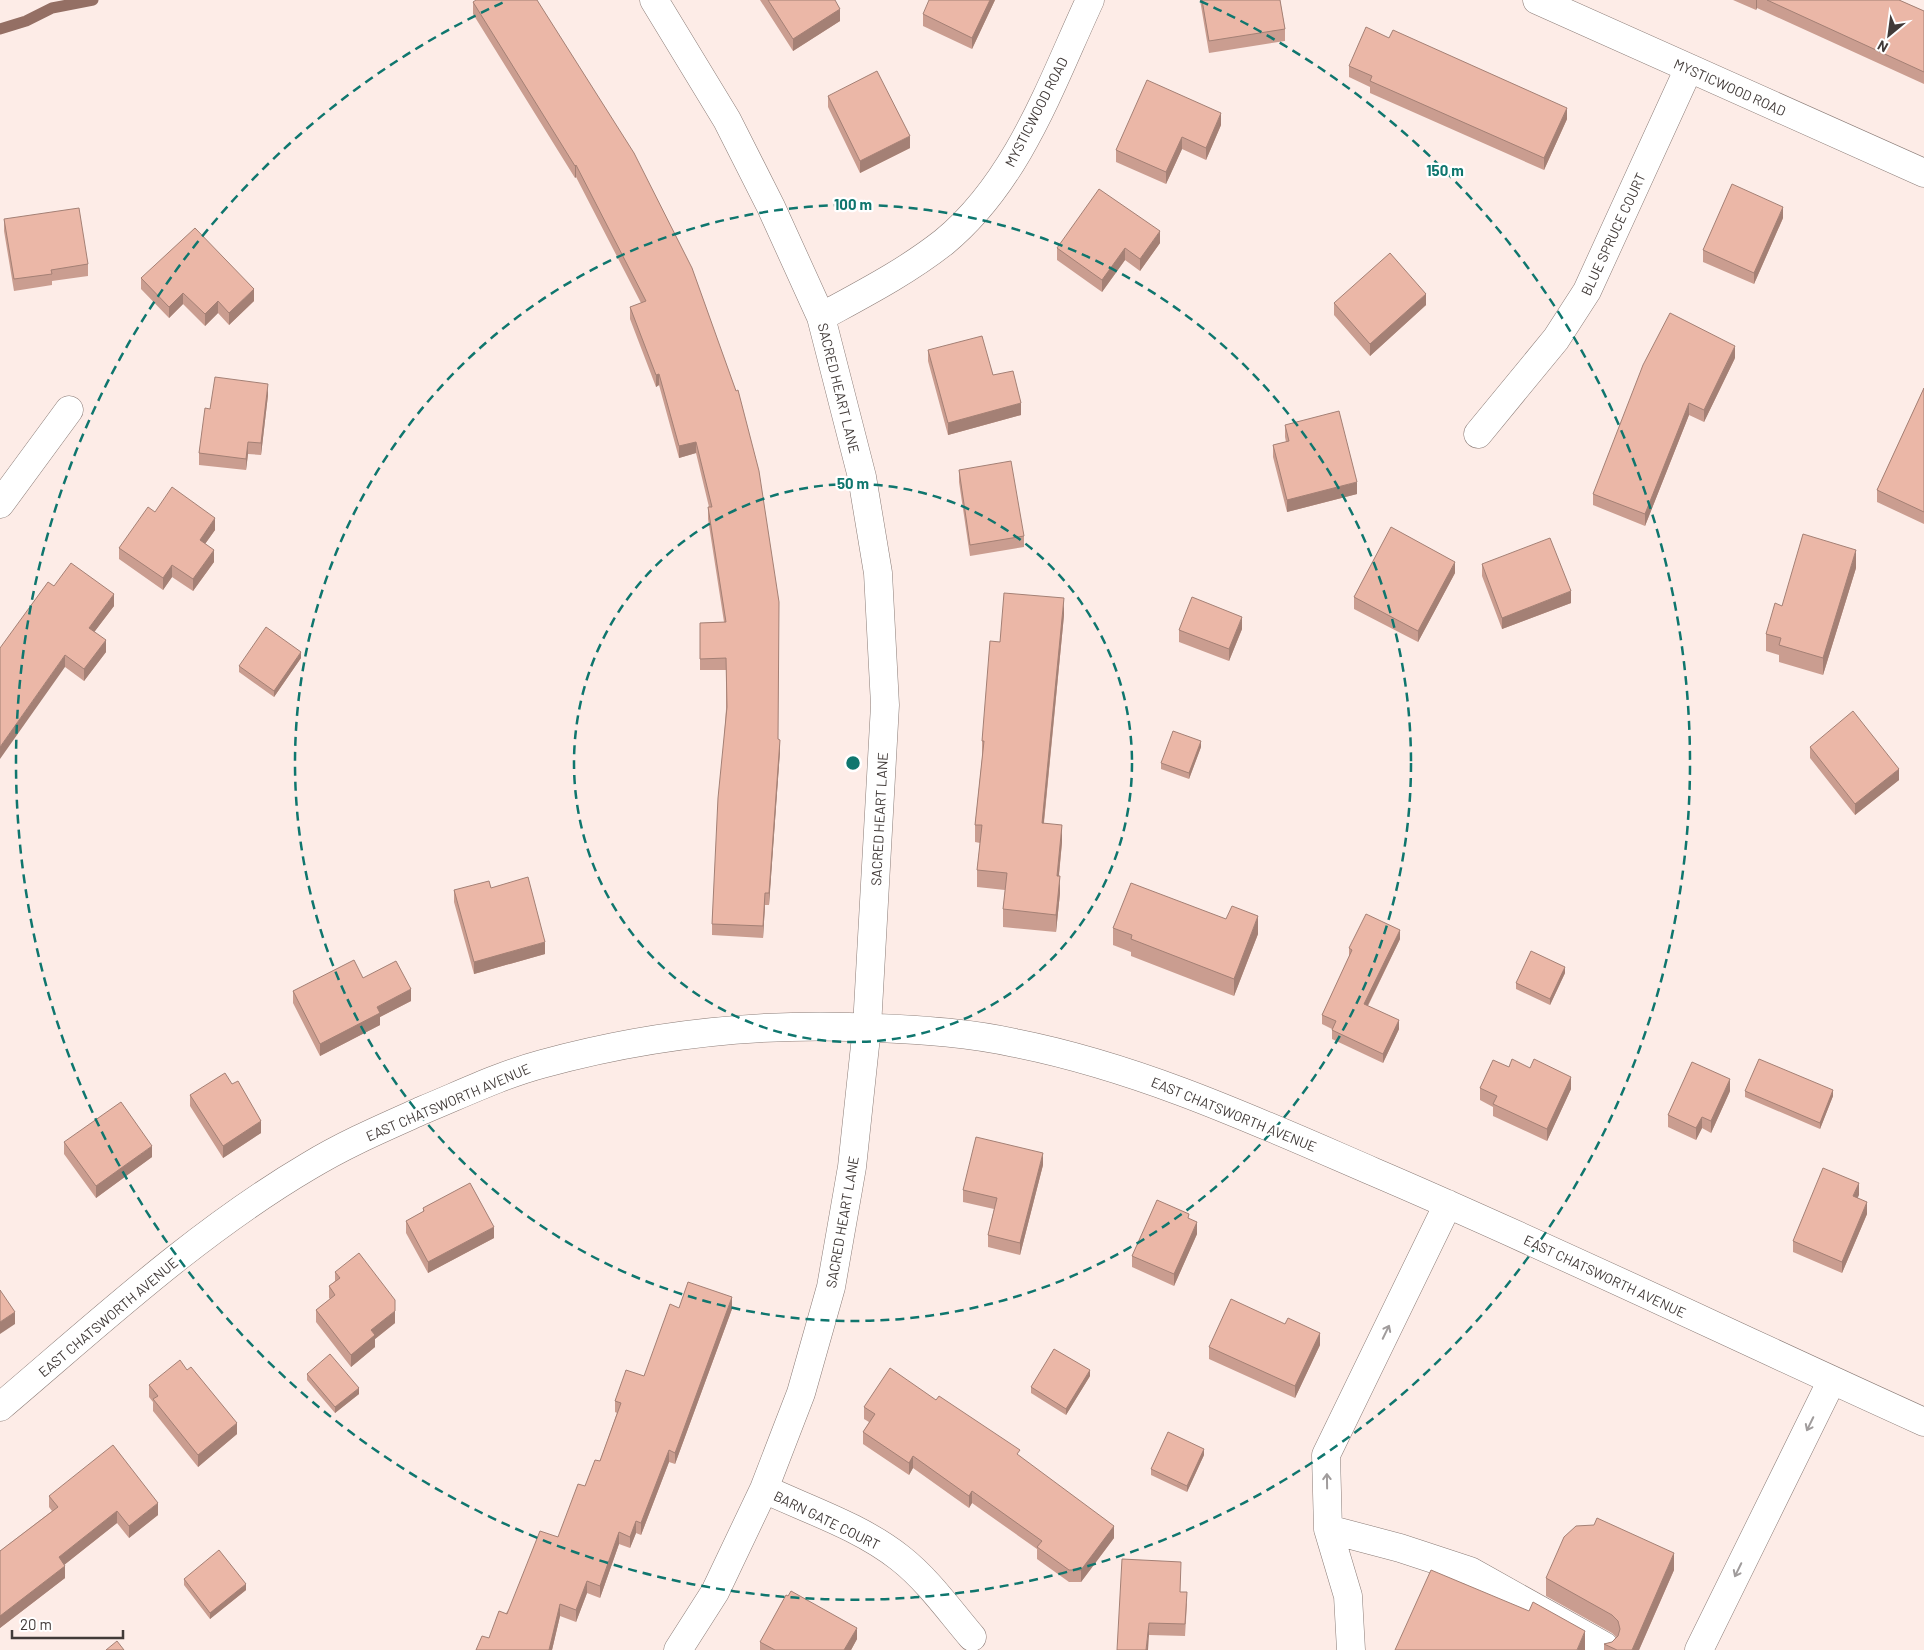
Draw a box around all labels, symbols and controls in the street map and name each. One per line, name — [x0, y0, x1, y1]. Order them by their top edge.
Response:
north arrow — [1864, 10, 1914, 60]
text: N — [1874, 37, 1891, 56]
street label: MYSTICWOOD ROAD — [1001, 54, 1071, 170]
street label: MYSTICWOOD ROAD — [1671, 55, 1789, 119]
text: 150 m — [1426, 161, 1464, 179]
street label: BLUE SPRUCE COURT — [1577, 170, 1649, 298]
text: 100 m — [834, 195, 872, 213]
street label: SACRED HEART LANE — [815, 321, 863, 455]
text: 50 m — [837, 474, 869, 492]
street label: SACRED HEART LANE — [867, 752, 891, 886]
centre of rings — [844, 754, 862, 772]
street label: EAST CHATSWORTH AVENUE — [363, 1060, 533, 1144]
street label: EAST CHATSWORTH AVENUE — [1149, 1073, 1319, 1155]
street label: SACRED HEART LANE — [822, 1155, 862, 1289]
street label: EAST CHATSWORTH AVENUE — [1521, 1231, 1689, 1321]
street label: EAST CHATSWORTH AVENUE — [35, 1254, 181, 1380]
one-way arrow — [1382, 1325, 1391, 1340]
one-way arrow — [1805, 1416, 1814, 1431]
one-way arrow — [1322, 1473, 1332, 1489]
street label: BARN GATE COURT — [771, 1487, 883, 1553]
one-way arrow — [1733, 1562, 1743, 1577]
scale bar — [12, 1608, 124, 1640]
text: 20 m — [20, 1615, 52, 1633]

